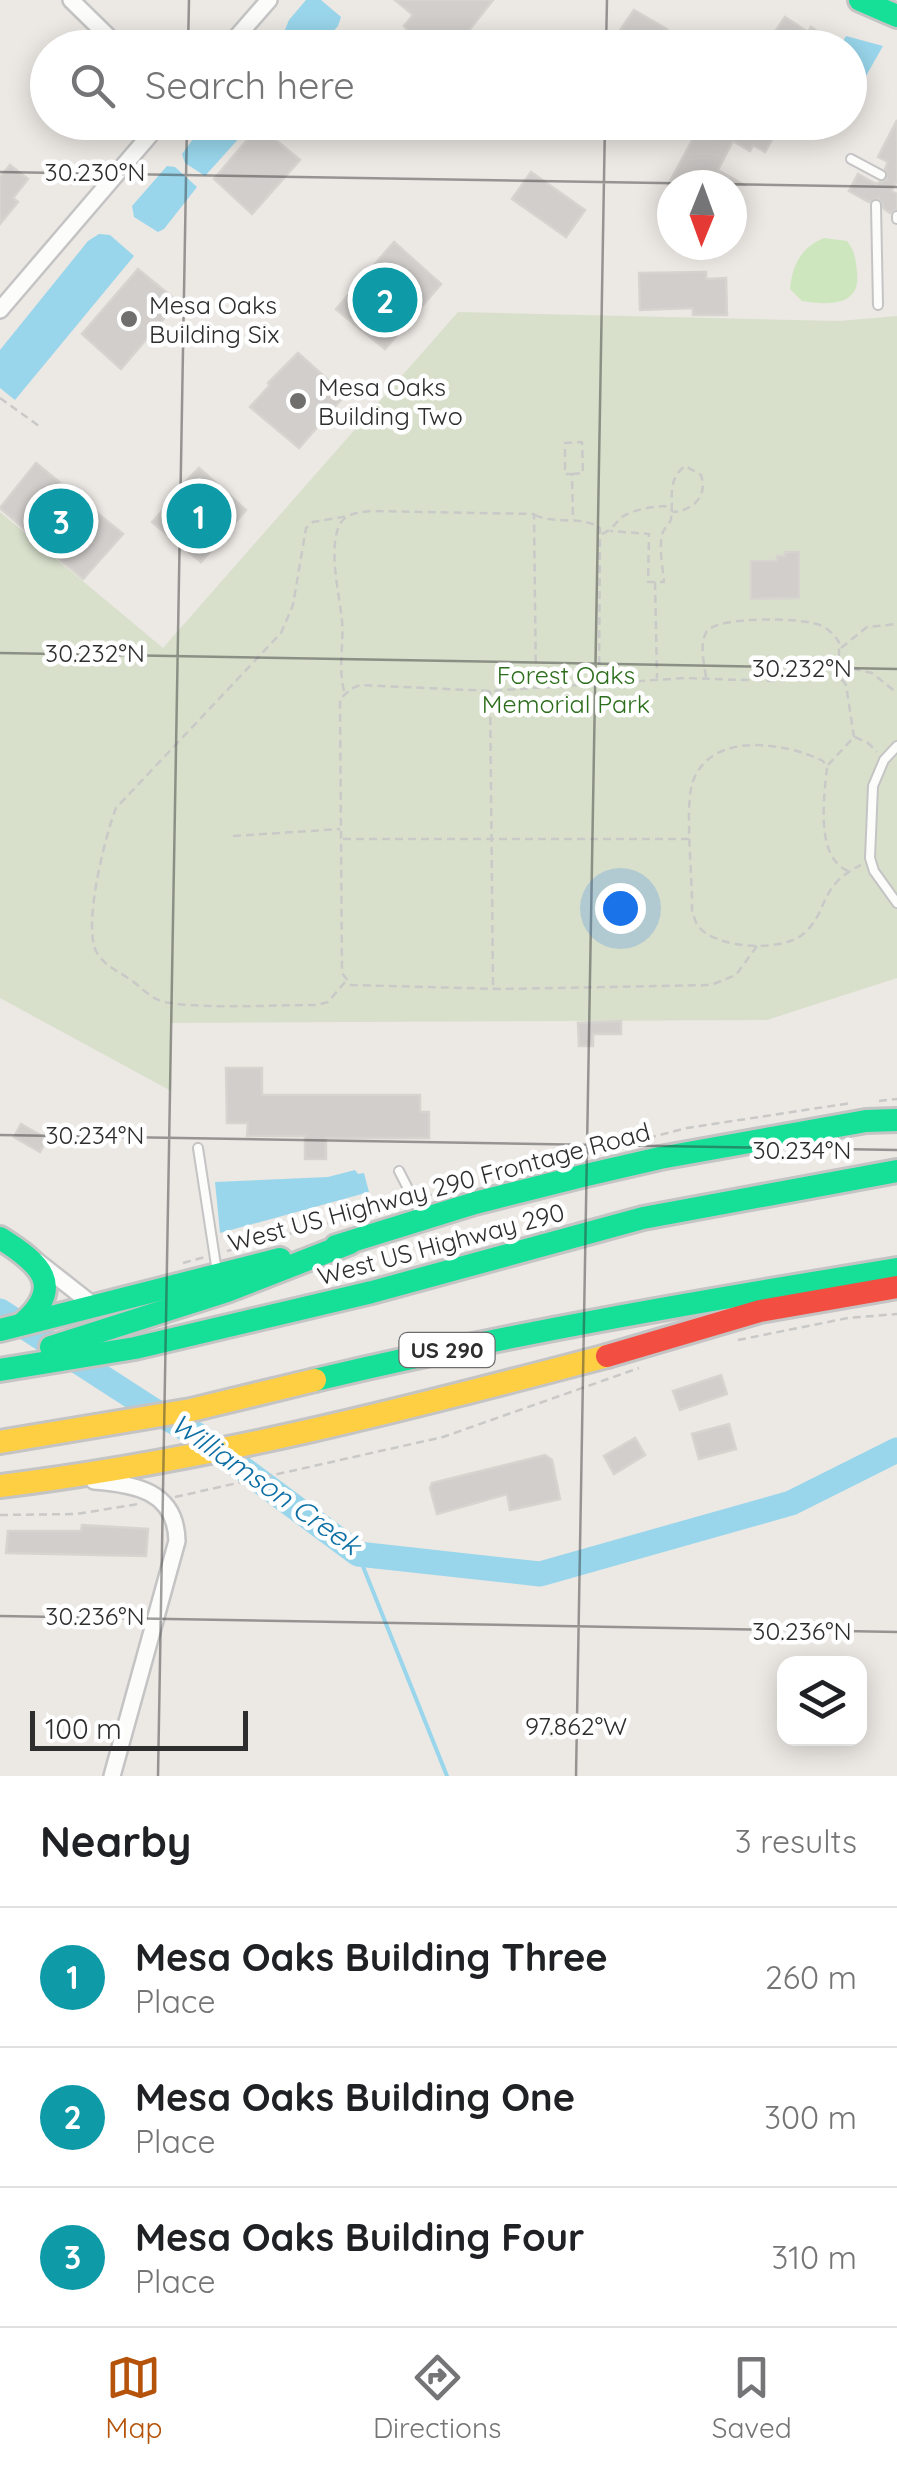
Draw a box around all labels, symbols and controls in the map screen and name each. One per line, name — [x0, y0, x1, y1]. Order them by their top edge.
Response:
search box — [30, 30, 867, 140]
icon: search — [65, 58, 120, 113]
text: Search here — [145, 61, 355, 109]
text: 30.230°N — [45, 156, 145, 187]
north arrow — [657, 170, 747, 260]
pin: 2 — [352, 262, 418, 338]
place label: Mesa Oaks Building Six — [149, 289, 279, 349]
marker: Mesa Oaks Building Six — [118, 308, 140, 330]
place label: Mesa Oaks Building Two — [318, 371, 463, 431]
marker: Mesa Oaks Building Two — [287, 390, 309, 412]
pin: 1 — [166, 478, 232, 554]
pin: 3 — [28, 484, 94, 558]
text: 30.232°N — [45, 637, 145, 668]
text: 30.232°N — [752, 652, 852, 683]
park label: Forest Oaks Memorial Park — [482, 659, 650, 719]
your location — [595, 883, 646, 934]
street label: West US Highway 290 Frontage Road — [225, 1116, 653, 1258]
text: 30.234°N — [45, 1119, 145, 1150]
text: 30.234°N — [752, 1134, 852, 1165]
street label: West US Highway 290 — [314, 1197, 568, 1291]
road number: US 290 — [400, 1333, 494, 1367]
water label: Williamson Creek — [165, 1405, 370, 1564]
text: 30.236°N — [45, 1600, 145, 1631]
text: 30.236°N — [752, 1615, 852, 1646]
map controls — [777, 1656, 867, 1746]
button: layers — [777, 1656, 867, 1746]
scale bar — [30, 1706, 248, 1750]
text: 97.862°W — [525, 1710, 627, 1741]
text: 100 m — [45, 1711, 122, 1746]
text: Nearby — [40, 1815, 191, 1868]
text: 3 results — [735, 1821, 857, 1861]
text: Mesa Oaks Building Three — [135, 1933, 608, 1981]
text: 1 — [66, 1957, 79, 1997]
text: 260 m — [765, 1957, 857, 1997]
text: Place — [135, 1981, 215, 2021]
text: Mesa Oaks Building One — [135, 2073, 575, 2121]
text: 2 — [63, 2097, 82, 2137]
text: 300 m — [764, 2097, 857, 2137]
text: Place — [135, 2121, 215, 2161]
text: Mesa Oaks Building Four — [135, 2213, 584, 2261]
text: 3 — [64, 2237, 81, 2277]
text: 310 m — [771, 2237, 857, 2277]
text: Place — [135, 2261, 215, 2301]
tab: Map — [105, 2350, 162, 2445]
tab: Directions — [373, 2350, 501, 2445]
tab: Saved — [712, 2350, 792, 2445]

